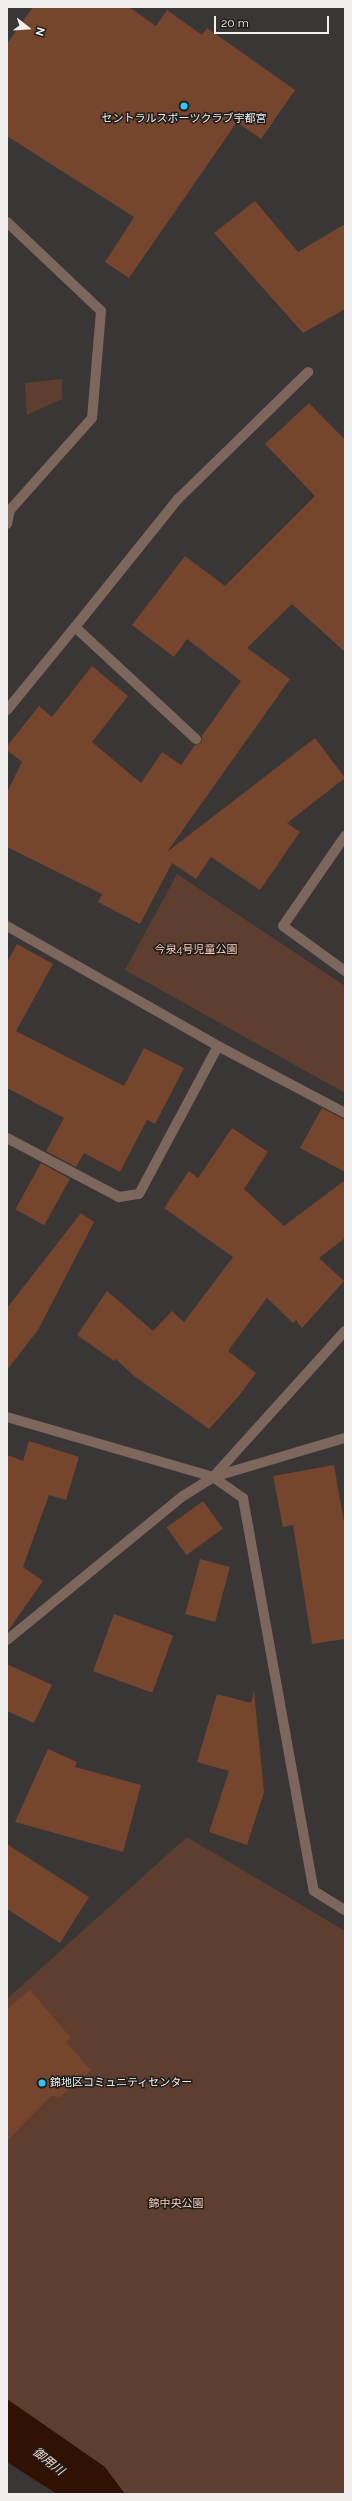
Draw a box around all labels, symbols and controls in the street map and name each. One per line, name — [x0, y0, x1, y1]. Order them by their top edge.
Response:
north arrow — [8, 8, 48, 48]
scale bar — [216, 8, 331, 34]
text: 20 m — [221, 16, 249, 30]
text: N — [33, 26, 47, 38]
marker: セントラルスポーツクラブ宇都宮 — [179, 101, 189, 111]
place label: セントラルスポーツクラブ宇都宮 — [102, 112, 266, 126]
park label: 今泉4号児童公園 — [154, 943, 238, 957]
place label: 錦地区コミュニティセンター — [50, 2076, 193, 2090]
marker: 錦地区コミュニティセンター — [37, 2078, 47, 2088]
park label: 錦中央公園 — [149, 2197, 203, 2211]
water label: 御用川 — [29, 2445, 67, 2479]

